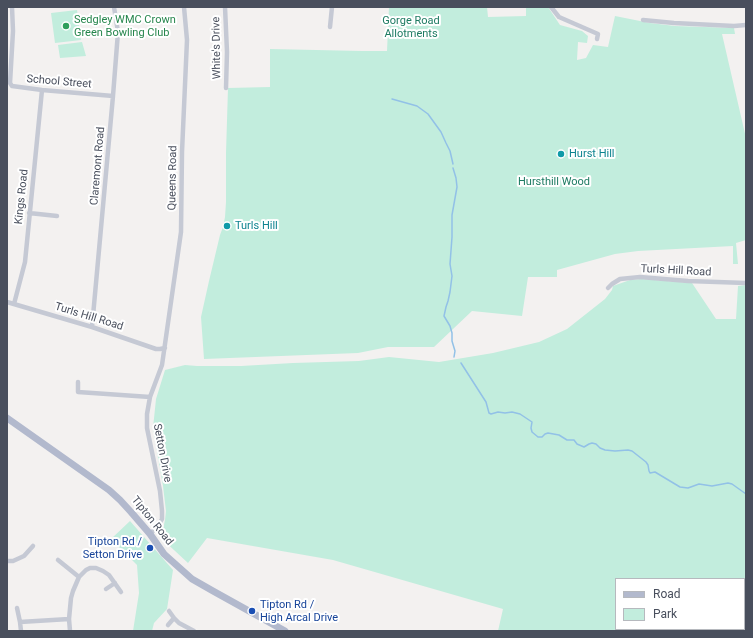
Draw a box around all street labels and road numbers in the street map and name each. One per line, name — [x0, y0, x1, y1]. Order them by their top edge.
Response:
street label: White's Drive — [210, 17, 224, 79]
street label: School Street — [26, 73, 92, 91]
street label: Claremont Road — [88, 126, 108, 206]
street label: Queens Road — [166, 145, 180, 211]
street label: Kings Road — [13, 169, 31, 225]
street label: Turls Hill Road — [640, 263, 712, 279]
street label: Turls Hill Road — [53, 300, 125, 334]
street label: Setton Drive — [150, 423, 174, 483]
street label: Tipton Road — [128, 494, 176, 548]

